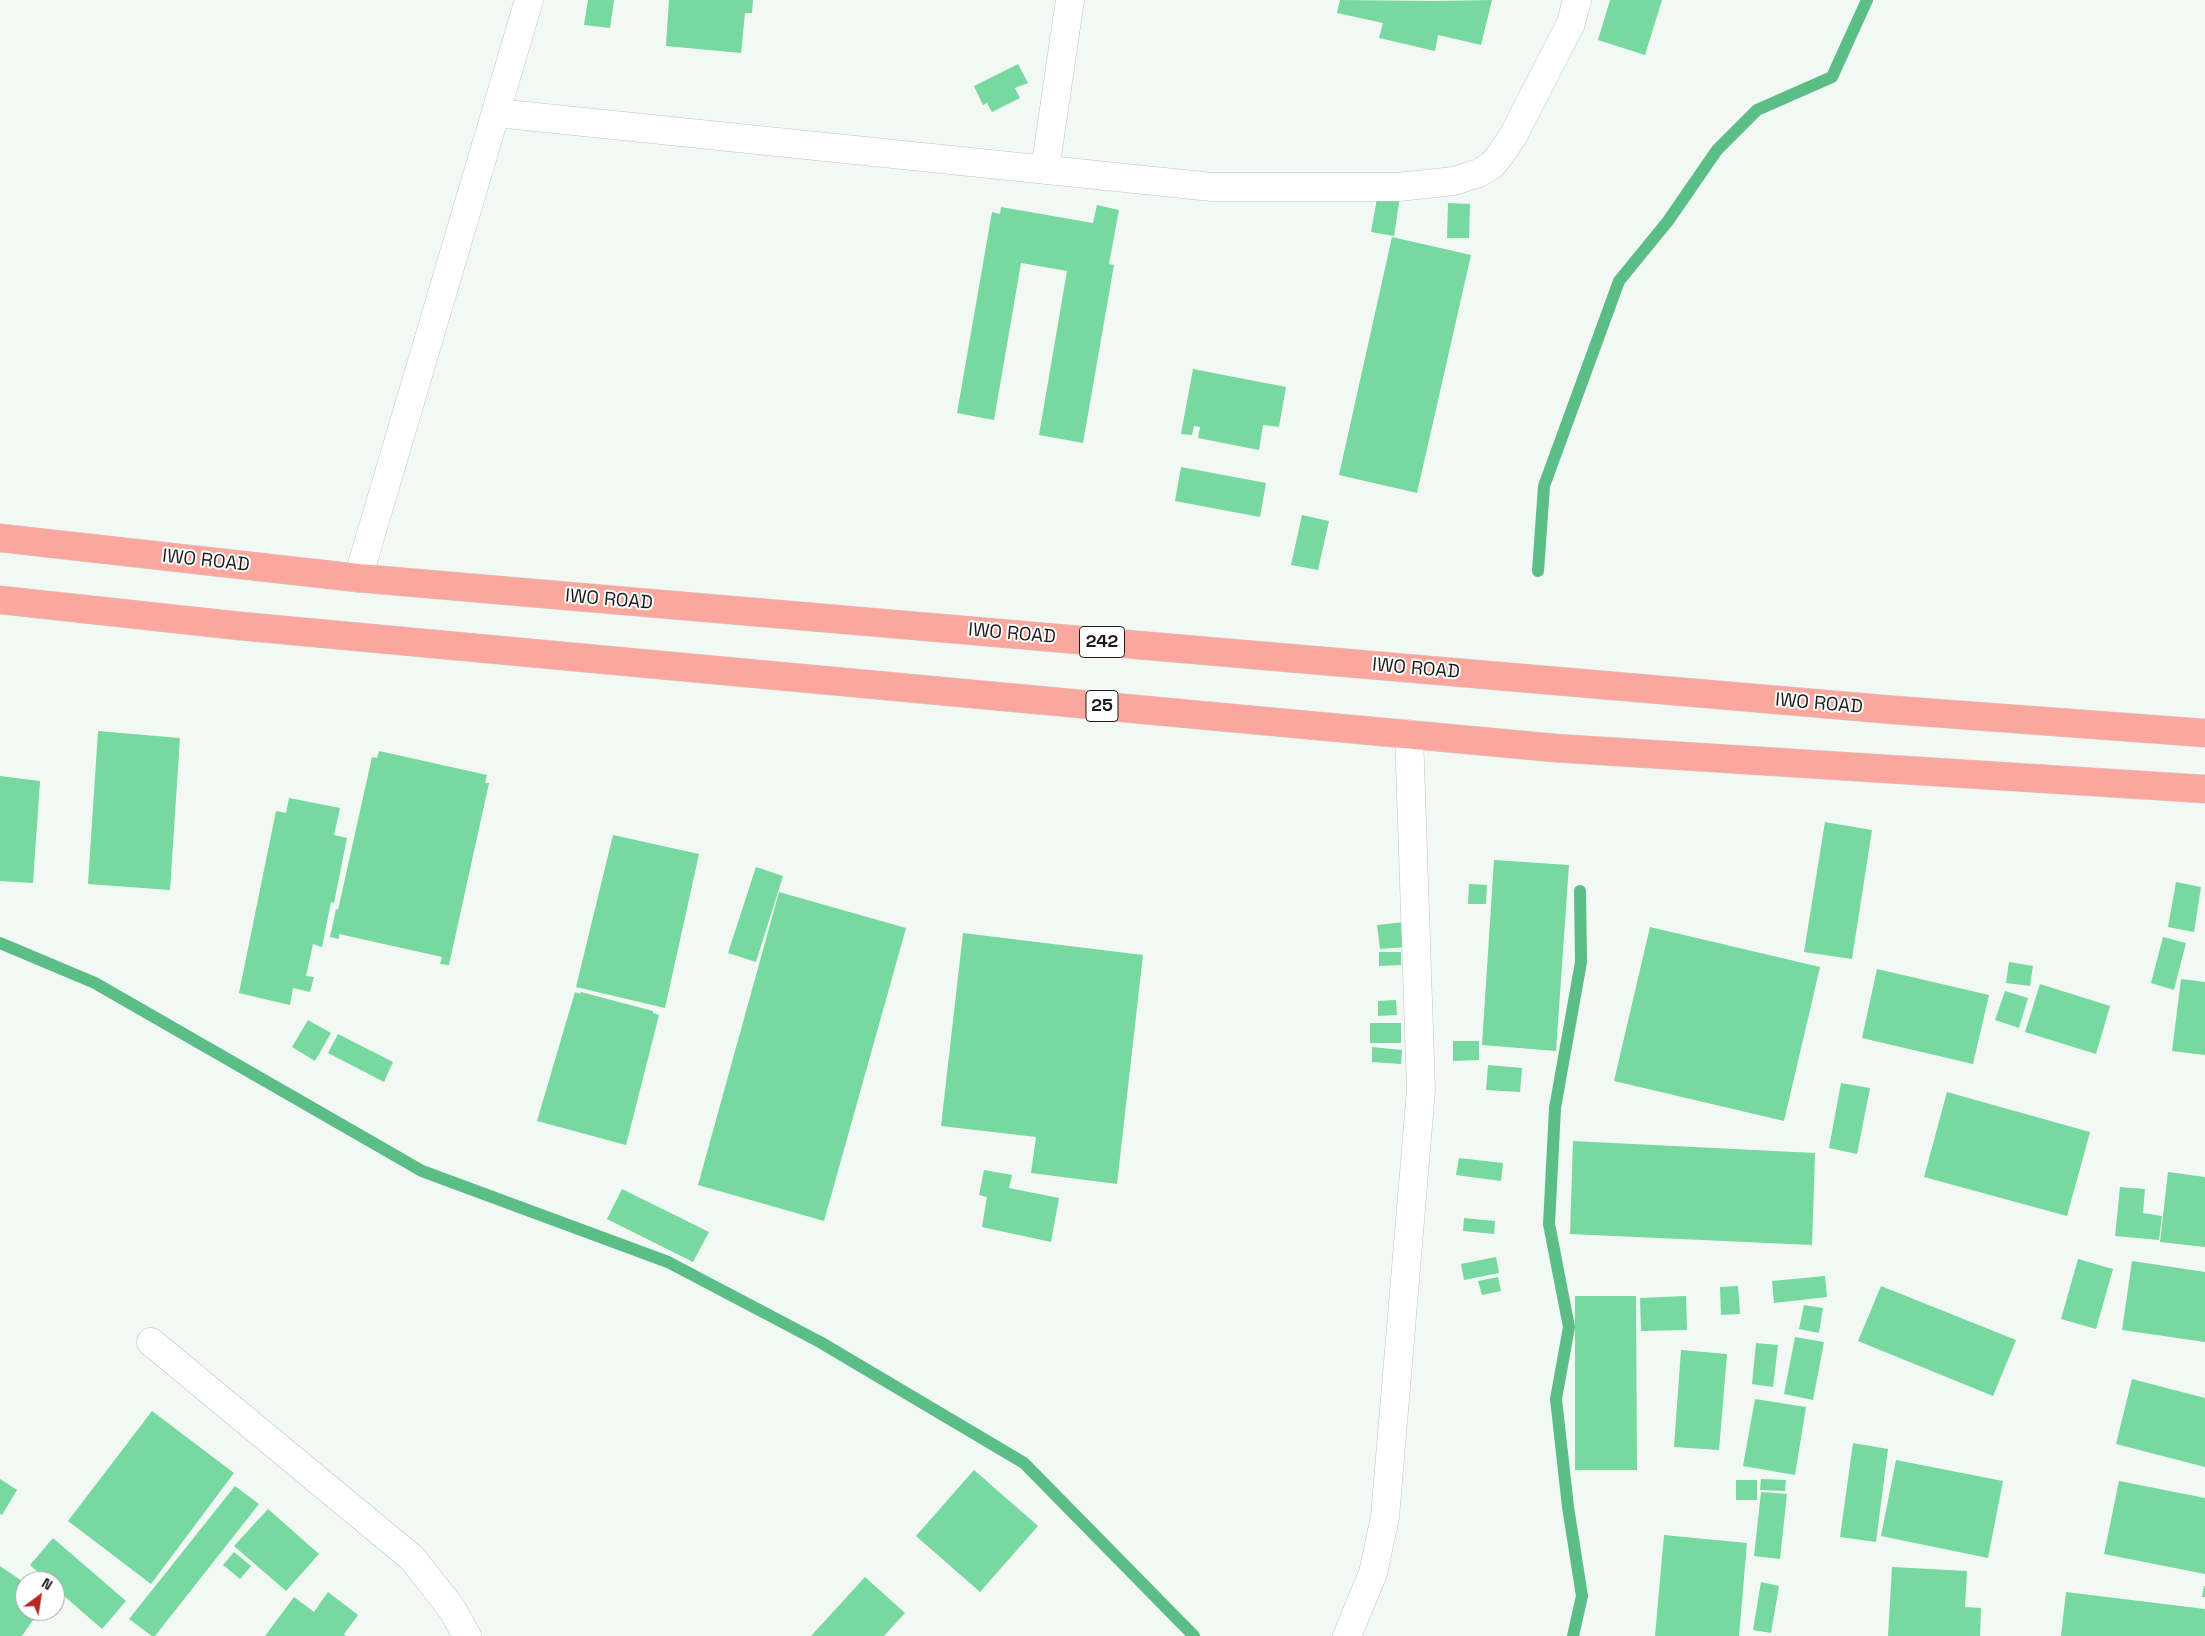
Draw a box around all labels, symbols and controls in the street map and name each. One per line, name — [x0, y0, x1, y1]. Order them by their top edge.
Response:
street label: IWO ROAD — [161, 545, 251, 577]
street label: IWO ROAD — [564, 585, 654, 615]
street label: IWO ROAD — [967, 619, 1057, 649]
road number: 242 — [1080, 626, 1124, 658]
street label: IWO ROAD — [1371, 654, 1461, 684]
street label: IWO ROAD — [1774, 689, 1864, 719]
road number: 25 — [1086, 690, 1118, 721]
north arrow — [15, 1571, 65, 1621]
text: N — [39, 1574, 56, 1594]

